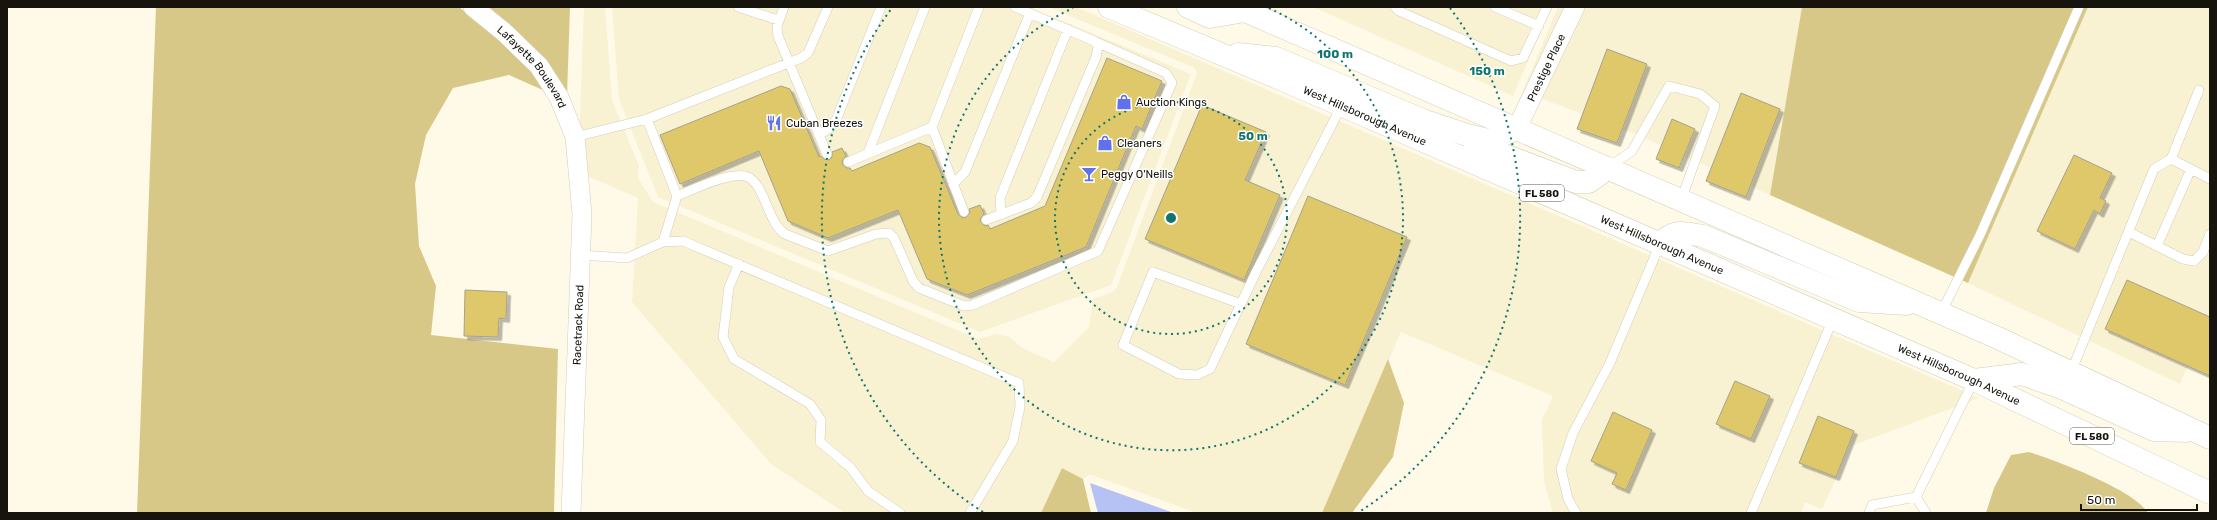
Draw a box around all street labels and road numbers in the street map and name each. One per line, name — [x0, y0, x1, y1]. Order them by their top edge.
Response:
street label: Lafayette Boulevard — [494, 23, 569, 110]
street label: Prestige Place — [1525, 32, 1568, 104]
street label: West Hillsborough Avenue — [1301, 84, 1428, 148]
road number: FL 580 — [1520, 185, 1564, 201]
street label: West Hillsborough Avenue — [1598, 213, 1726, 278]
street label: Racetrack Road — [571, 285, 586, 365]
street label: West Hillsborough Avenue — [1895, 342, 2022, 408]
road number: FL 580 — [2070, 428, 2114, 444]

